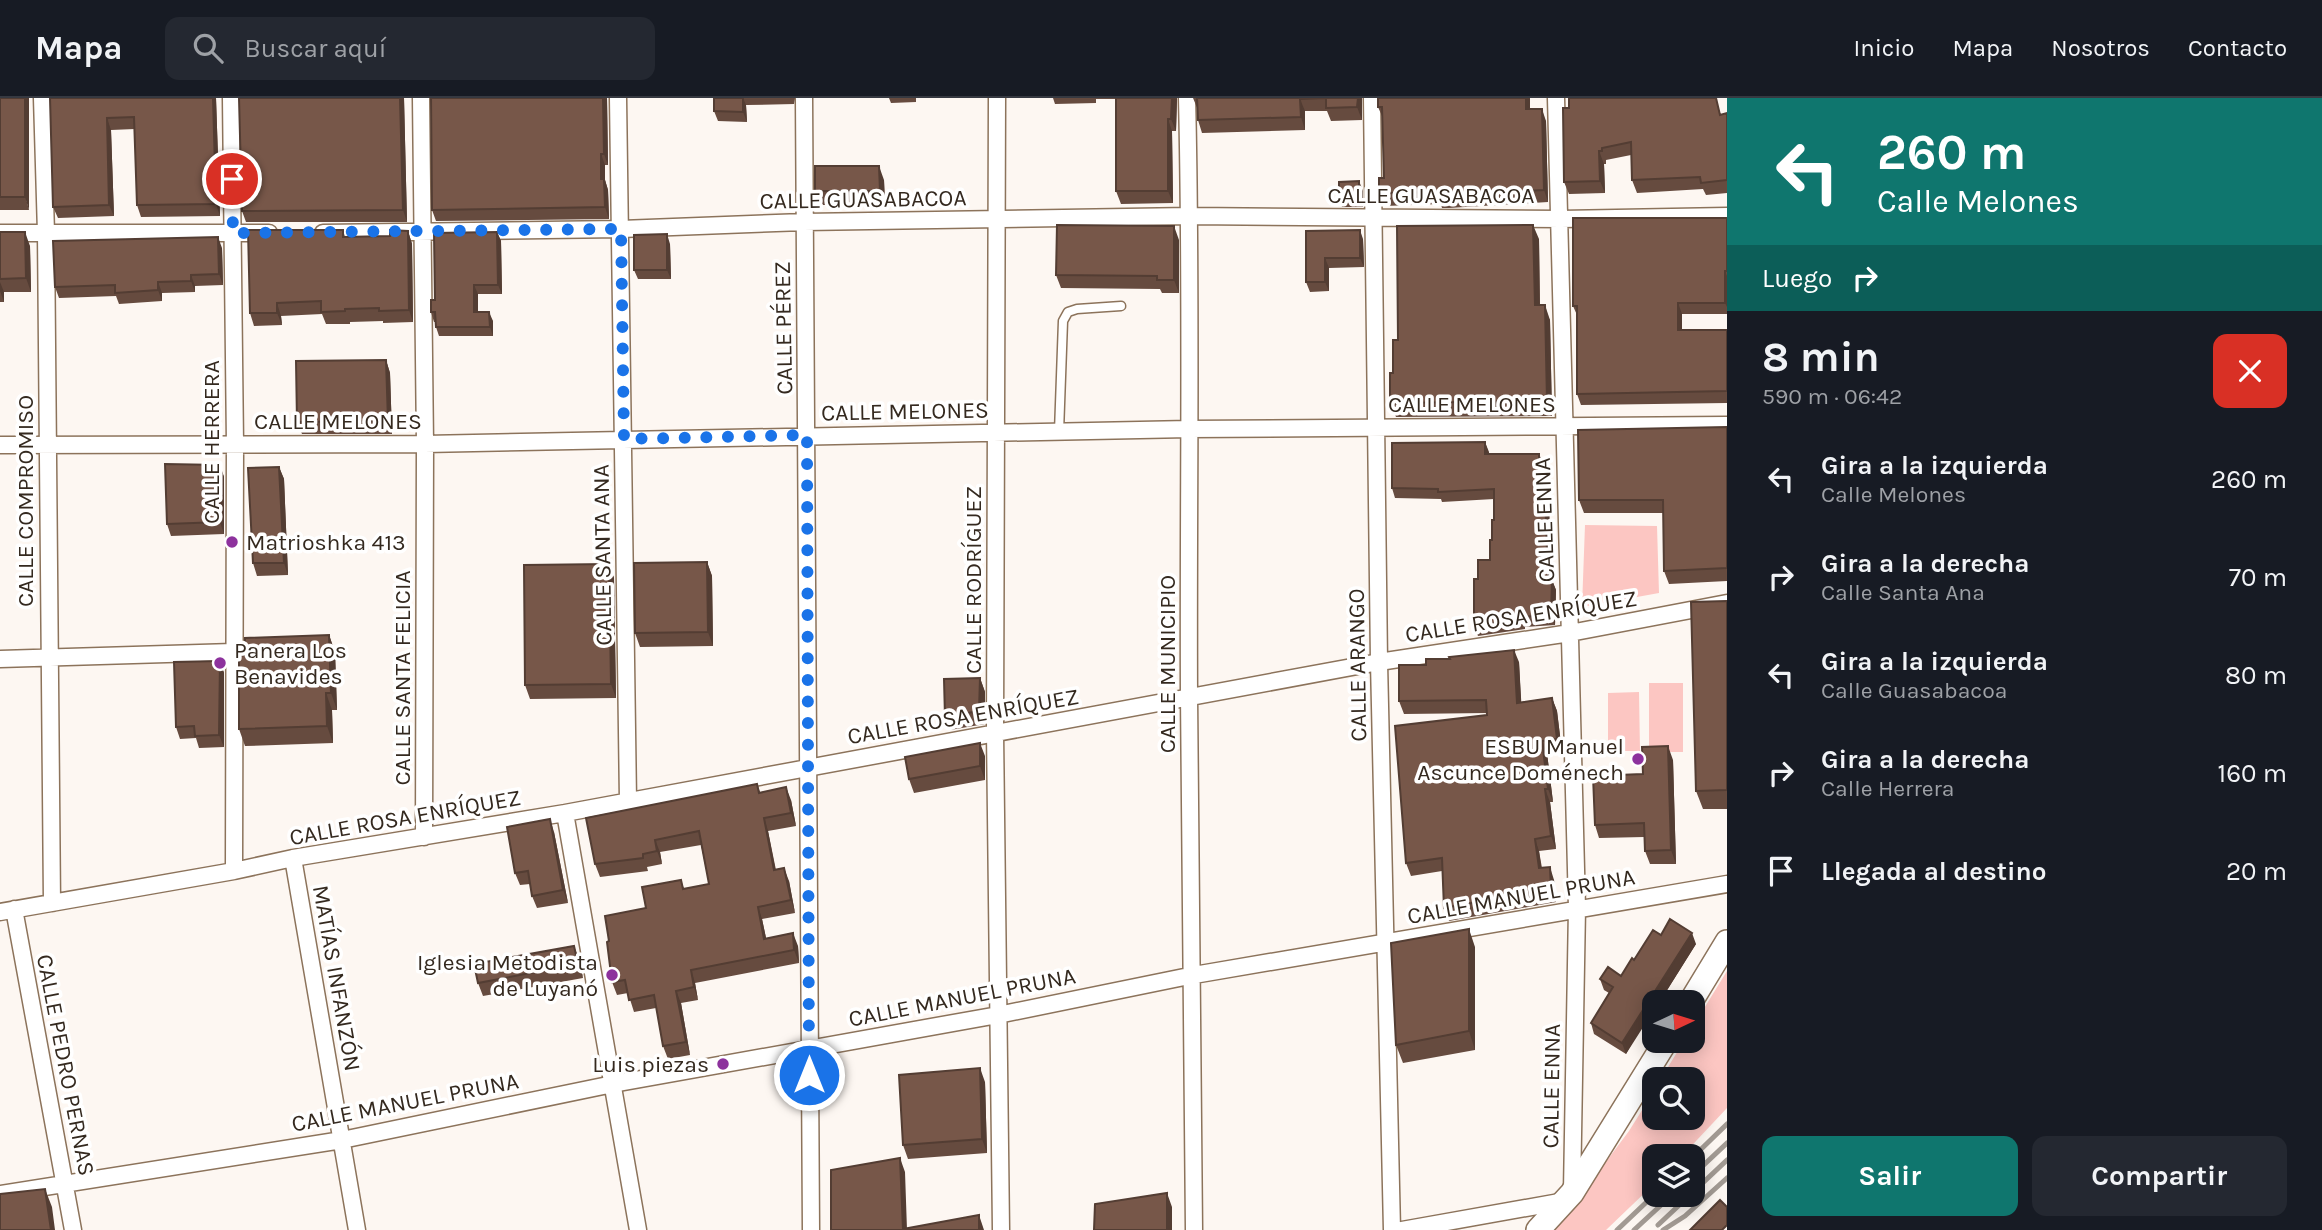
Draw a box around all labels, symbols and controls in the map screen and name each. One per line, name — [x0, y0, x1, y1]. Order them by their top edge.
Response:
search box — [165, 17, 655, 80]
text: Mapa — [35, 29, 123, 67]
icon: search — [189, 29, 227, 67]
text: Buscar aquí — [245, 33, 386, 64]
text: Inicio — [1853, 34, 1914, 62]
text: Mapa — [1952, 34, 2013, 62]
text: Nosotros — [2051, 34, 2150, 62]
text: Contacto — [2188, 34, 2287, 62]
text: 260 m — [1877, 124, 2026, 181]
icon: left — [1762, 126, 1853, 217]
pin — [202, 149, 262, 209]
icon: arrive — [213, 160, 251, 198]
street label: CALLE GUASABACOA — [1327, 182, 1535, 209]
text: Calle Melones — [1877, 183, 2079, 220]
street label: CALLE GUASABACOA — [759, 184, 967, 215]
icon: right — [1846, 259, 1884, 297]
street label: CALLE PÉREZ — [769, 261, 798, 395]
text: Luego — [1762, 263, 1832, 294]
text: 8 min — [1762, 332, 1880, 382]
button: close — [2213, 334, 2287, 408]
street label: CALLE HERRERA — [198, 360, 225, 524]
text: 590 m · 06:42 — [1762, 383, 1902, 410]
street label: CALLE MELONES — [1388, 391, 1556, 418]
street label: CALLE COMPROMISO — [12, 395, 39, 607]
street label: CALLE MELONES — [821, 397, 989, 426]
street label: CALLE MELONES — [254, 408, 422, 435]
text: Gira a la izquierda — [1821, 450, 2048, 481]
street label: CALLE ENNA — [1529, 457, 1560, 583]
icon: left — [1762, 460, 1800, 498]
street label: CALLE SANTA ANA — [587, 464, 618, 646]
text: 260 m — [2211, 464, 2287, 495]
text: Calle Melones — [1821, 481, 1966, 508]
street label: CALLE RODRÍGUEZ — [960, 486, 987, 674]
place label: Matrioshka 413 — [246, 529, 406, 556]
marker: Matrioshka 413 — [224, 534, 240, 550]
text: Gira a la derecha — [1821, 548, 2030, 579]
icon: right — [1762, 558, 1800, 596]
text: 70 m — [2229, 562, 2287, 593]
street label: CALLE SANTA FELICIA — [389, 570, 416, 786]
street label: CALLE MUNICIPIO — [1154, 575, 1181, 753]
text: Calle Santa Ana — [1821, 579, 1985, 606]
street label: CALLE ROSA ENRÍQUEZ — [1403, 585, 1639, 648]
street label: CALLE ARANGO — [1343, 588, 1372, 742]
place label: Panera Los Benavides — [234, 637, 347, 690]
text: Gira a la izquierda — [1821, 646, 2048, 677]
marker: Panera Los Benavides — [212, 655, 228, 671]
icon: left — [1762, 656, 1800, 694]
text: 80 m — [2225, 660, 2287, 691]
text: Calle Guasabacoa — [1821, 677, 2007, 704]
street label: CALLE ROSA ENRÍQUEZ — [845, 683, 1081, 750]
place label: ESBU Manuel Ascunce Doménech — [1417, 733, 1624, 786]
text: Gira a la derecha — [1821, 744, 2030, 775]
marker: ESBU Manuel Ascunce Doménech — [1630, 751, 1646, 767]
icon: right — [1762, 754, 1800, 792]
text: 160 m — [2218, 758, 2287, 789]
text: Calle Herrera — [1821, 775, 1955, 802]
street label: CALLE ROSA ENRÍQUEZ — [287, 784, 523, 851]
icon: arrive — [1762, 852, 1800, 890]
text: Llegada al destino — [1821, 856, 2047, 887]
text: 20 m — [2226, 856, 2287, 887]
street label: CALLE MANUEL PRUNA — [1405, 863, 1637, 930]
street label: MATÍAS INFANZÓN — [307, 883, 366, 1073]
place label: Iglesia Metodista de Luyanó — [417, 949, 598, 1002]
street label: CALLE PEDRO PERNAS — [31, 952, 100, 1178]
street label: CALLE MANUEL PRUNA — [846, 962, 1078, 1033]
marker: Iglesia Metodista de Luyanó — [604, 967, 620, 983]
north arrow — [1642, 990, 1704, 1054]
map controls — [1642, 990, 1705, 1207]
street label: CALLE ENNA — [1537, 1023, 1566, 1149]
position arrow — [772, 1038, 846, 1112]
place label: Luis piezas — [592, 1051, 709, 1078]
marker: Luis piezas — [715, 1056, 731, 1072]
street label: CALLE MANUEL PRUNA — [289, 1067, 521, 1138]
button: search — [1642, 1067, 1705, 1130]
button: Salir — [1762, 1136, 2018, 1216]
button: Compartir — [2032, 1136, 2287, 1216]
button: layers — [1642, 1144, 1705, 1207]

